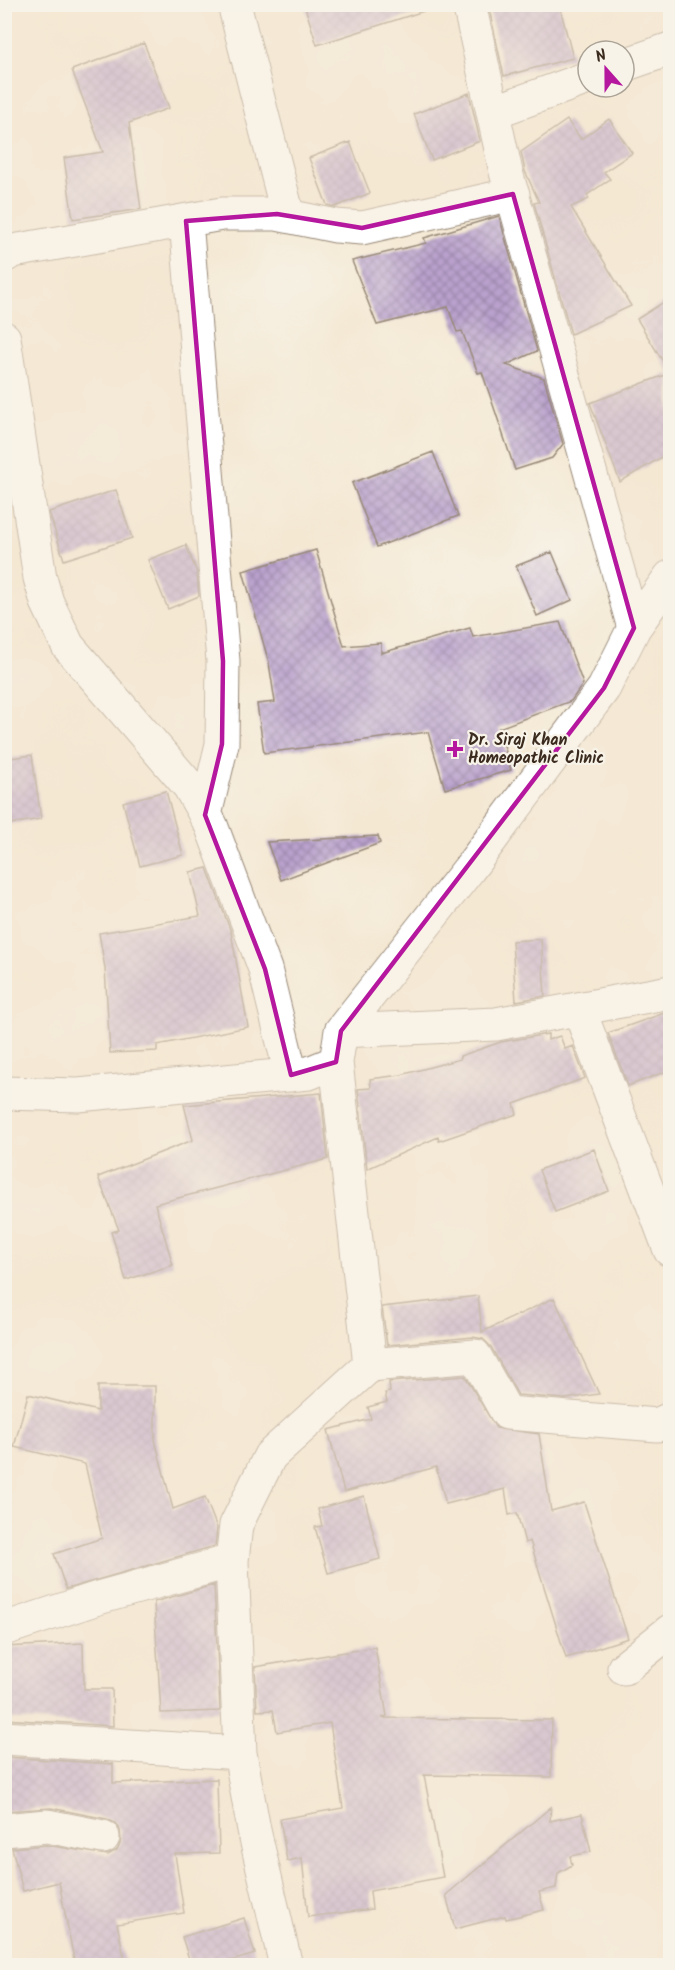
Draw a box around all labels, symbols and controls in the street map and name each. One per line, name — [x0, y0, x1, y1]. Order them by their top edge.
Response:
north arrow — [576, 39, 636, 99]
text: N — [592, 43, 610, 70]
place label: Dr. Siraj Khan Homeopathic Clinic — [468, 728, 604, 771]
marker: Dr. Siraj Khan Homeopathic Clinic — [446, 740, 464, 758]

